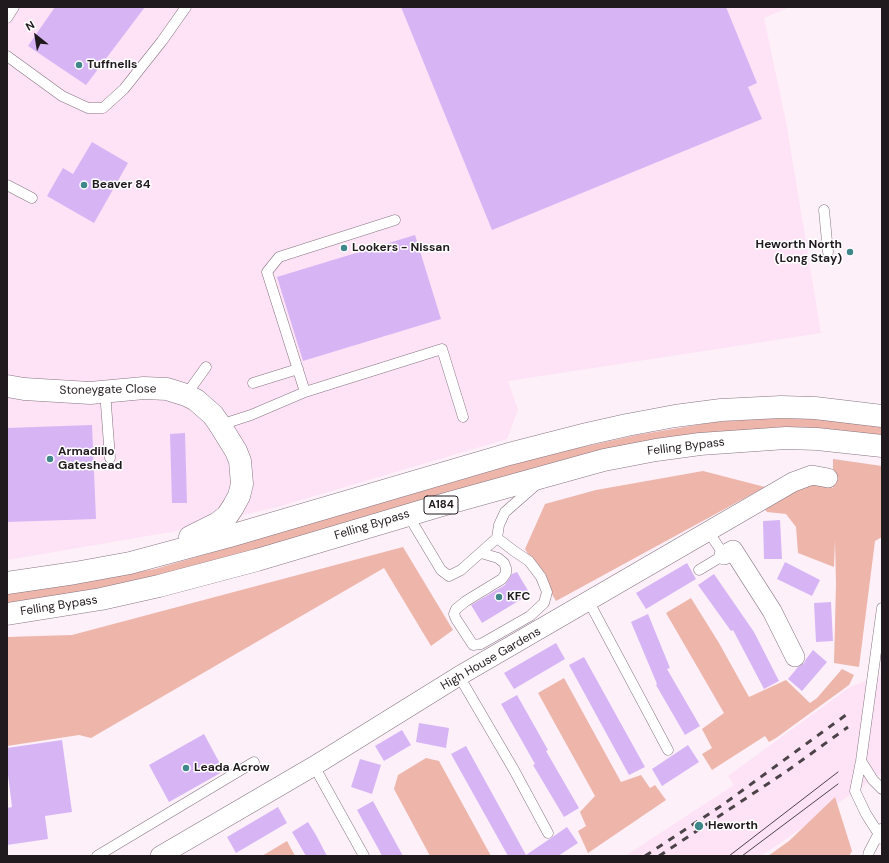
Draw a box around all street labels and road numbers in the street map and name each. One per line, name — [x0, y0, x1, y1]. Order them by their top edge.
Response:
street label: Stoneygate Close — [59, 382, 157, 398]
street label: Felling Bypass — [646, 435, 726, 459]
road number: A184 — [424, 496, 458, 514]
street label: Felling Bypass — [333, 507, 411, 543]
street label: Felling Bypass — [19, 593, 99, 619]
street label: High House Gardens — [438, 624, 544, 694]

